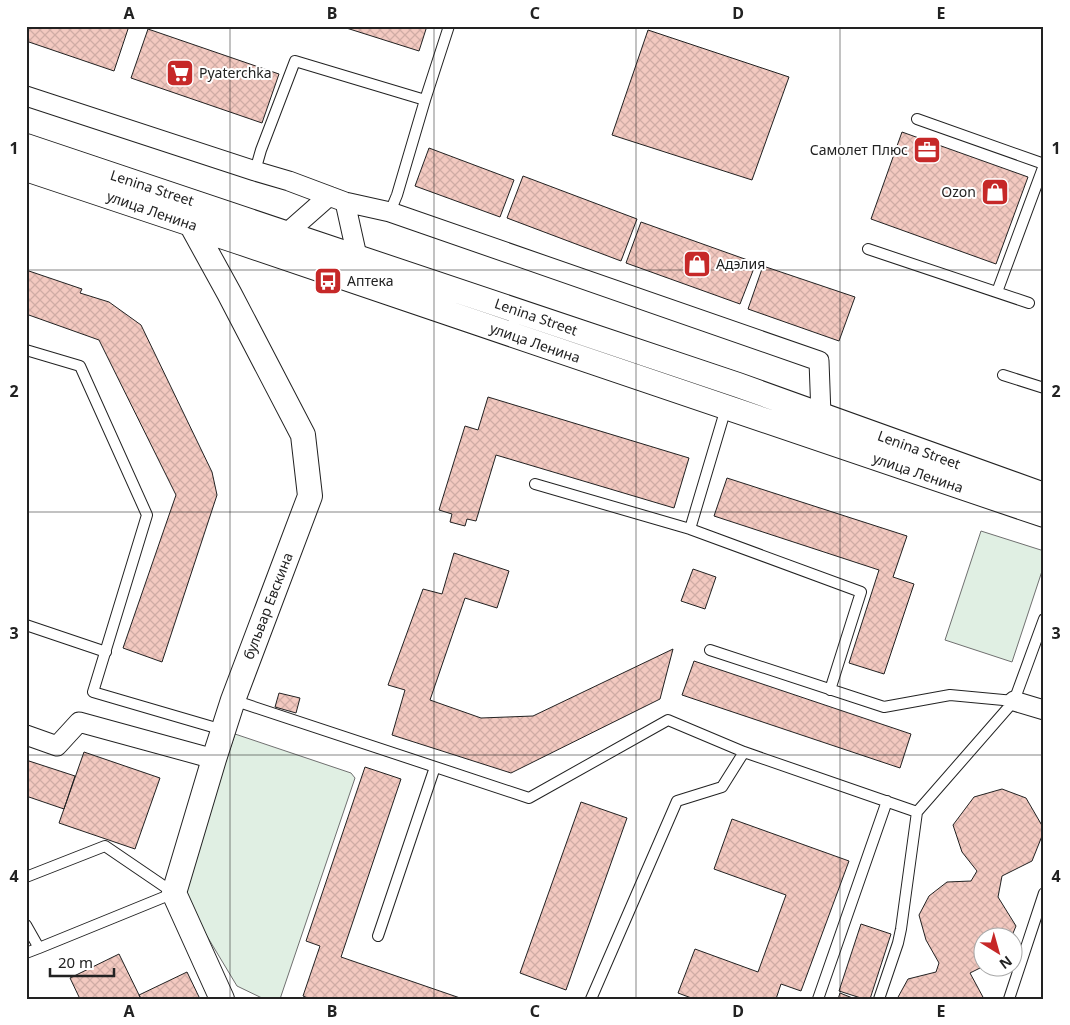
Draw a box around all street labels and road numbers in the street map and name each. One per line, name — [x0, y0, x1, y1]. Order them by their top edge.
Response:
street label: Lenina Street — [108, 165, 196, 210]
street label: улица Ленина — [104, 186, 200, 235]
street label: Lenina Street — [492, 293, 580, 340]
street label: улица Ленина — [487, 318, 583, 367]
street label: Lenina Street — [875, 426, 963, 473]
street label: улица Ленина — [870, 448, 966, 497]
street label: бульвар Евскина — [238, 550, 297, 662]

